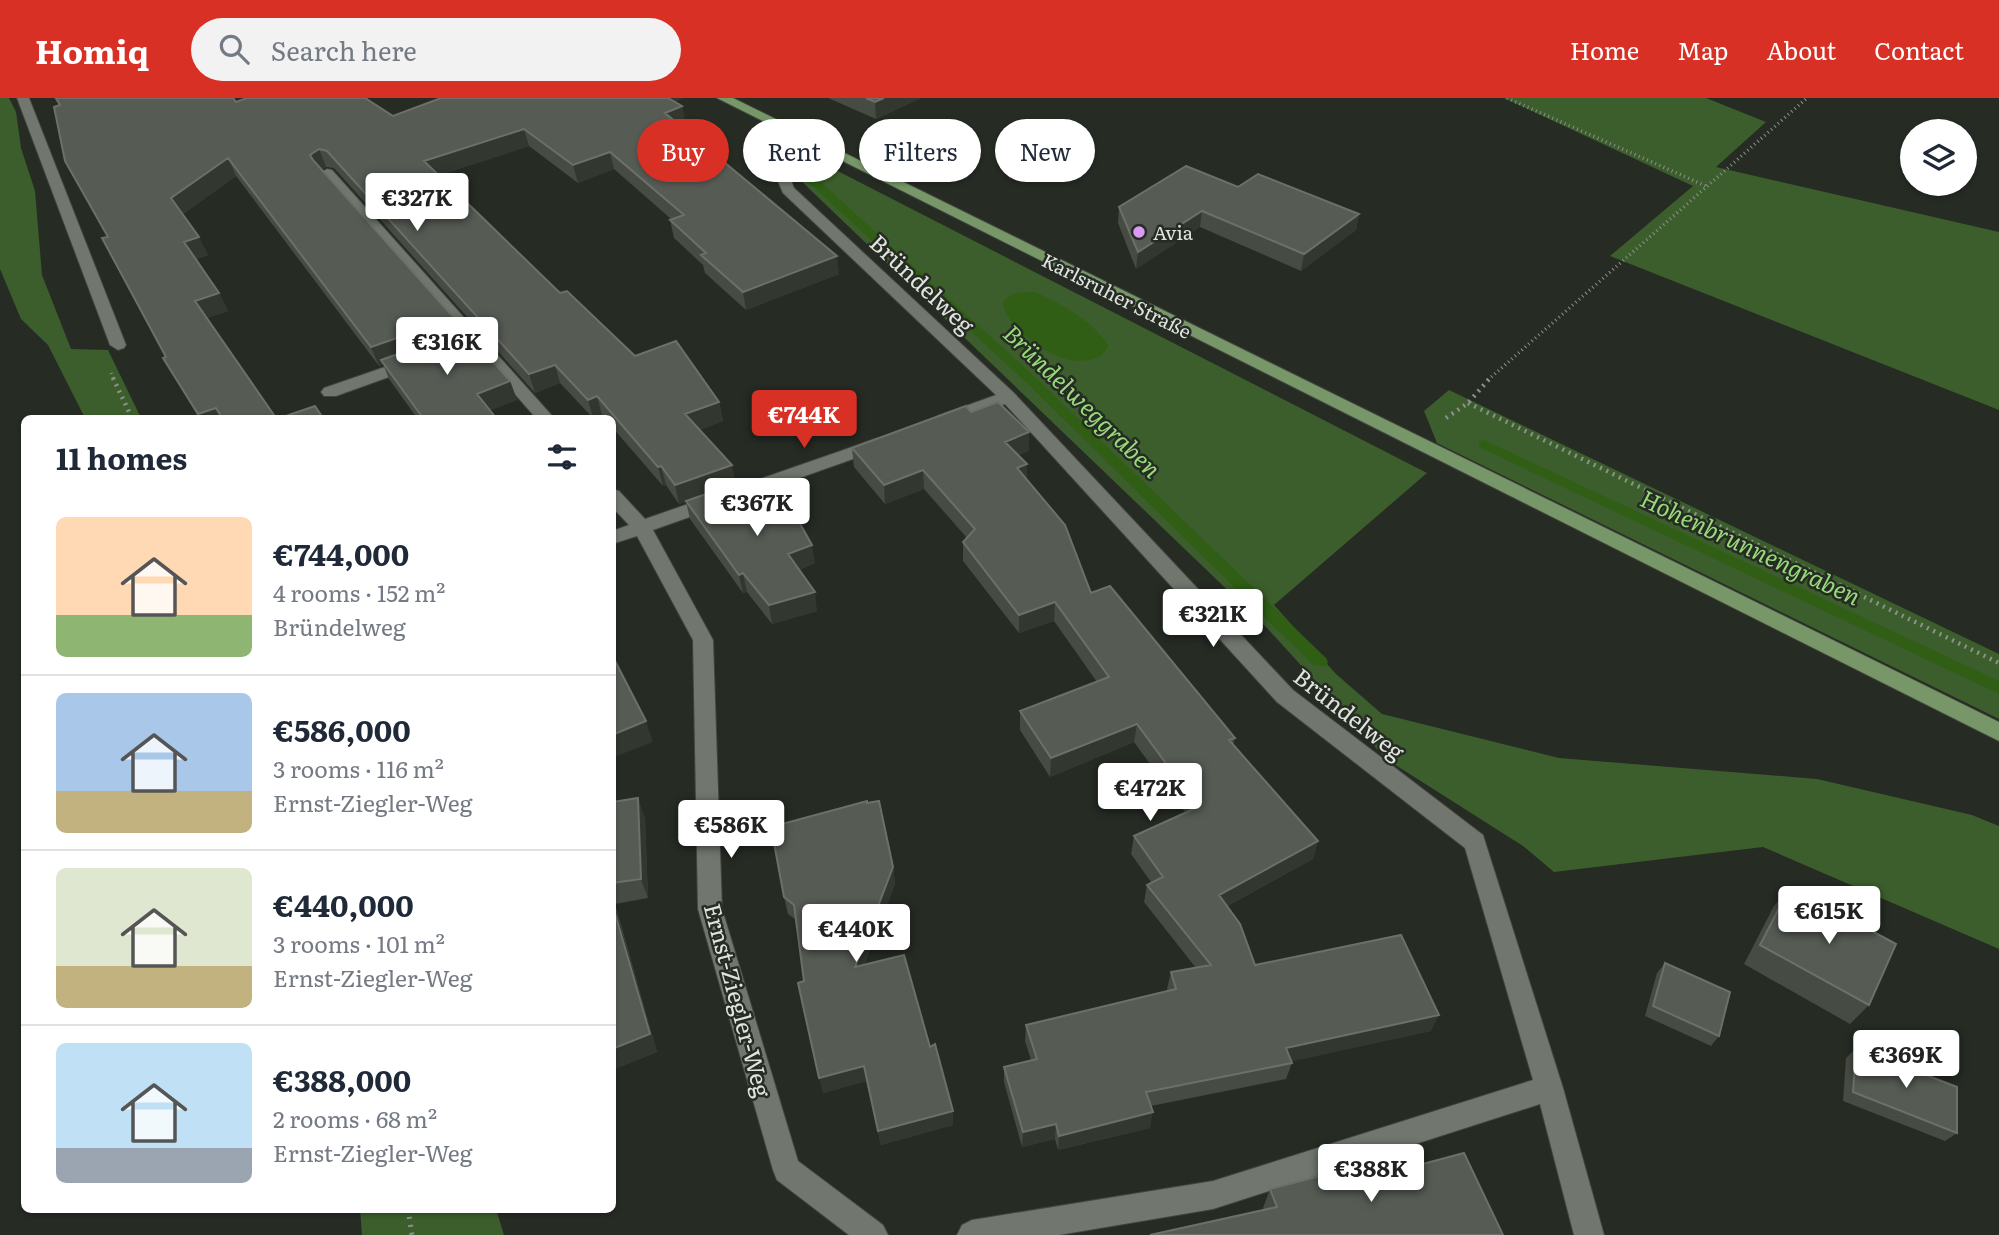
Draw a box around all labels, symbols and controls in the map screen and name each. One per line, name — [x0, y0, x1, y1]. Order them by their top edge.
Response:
search box — [191, 18, 681, 81]
text: Homiq — [35, 25, 149, 74]
icon: search — [215, 30, 253, 68]
text: Search here — [271, 30, 417, 69]
text: Home — [1570, 32, 1639, 67]
text: Map — [1677, 32, 1728, 67]
text: About — [1766, 32, 1836, 67]
text: Contact — [1874, 32, 1964, 67]
chip: Buy — [637, 119, 729, 182]
chip: Rent — [743, 119, 845, 182]
chip: Filters — [859, 119, 981, 182]
chip: New — [995, 119, 1095, 182]
map controls — [1900, 119, 1977, 196]
button: layers — [1900, 119, 1977, 196]
pin: €327K — [368, 174, 466, 233]
text: €327K — [381, 179, 453, 213]
place label: Avia — [1153, 218, 1194, 246]
marker: Avia — [1131, 224, 1147, 240]
street label: Bründelweg — [863, 225, 983, 341]
street label: Karlsruher Straße — [1038, 245, 1197, 345]
water label: Bründelweggraben — [996, 315, 1170, 485]
pin: €316K — [398, 317, 496, 377]
text: €316K — [412, 323, 482, 357]
pin: €744K — [755, 390, 853, 450]
text: €744K — [768, 396, 840, 430]
text: 11 homes — [56, 435, 187, 479]
icon: filters — [543, 438, 581, 476]
pin: €367K — [708, 478, 806, 538]
water label: Hohenbrunnengraben — [1635, 480, 1867, 612]
text: €367K — [721, 484, 793, 518]
text: €744,000 — [273, 531, 409, 575]
icon: home — [112, 545, 196, 629]
text: 4 rooms · 152 m² — [273, 575, 446, 609]
pin: €321K — [1164, 589, 1262, 649]
text: €321K — [1179, 595, 1247, 629]
text: Bründelweg — [273, 609, 406, 643]
street label: Bründelweg — [1287, 659, 1413, 767]
text: €586,000 — [273, 707, 411, 751]
icon: home — [112, 721, 196, 805]
text: 3 rooms · 116 m² — [273, 751, 444, 785]
pin: €472K — [1101, 764, 1199, 823]
text: €472K — [1114, 769, 1186, 803]
text: Ernst-Ziegler-Weg — [273, 785, 473, 819]
pin: €586K — [682, 800, 780, 860]
text: €586K — [694, 806, 768, 840]
text: €440,000 — [273, 882, 414, 926]
pin: €615K — [1780, 886, 1878, 946]
text: €615K — [1794, 892, 1864, 926]
icon: home — [112, 896, 196, 980]
street label: Ernst-Ziegler-Weg — [697, 899, 781, 1101]
pin: €440K — [807, 904, 905, 964]
text: €440K — [818, 910, 894, 944]
text: 3 rooms · 101 m² — [273, 926, 445, 960]
text: Ernst-Ziegler-Weg — [273, 960, 473, 994]
pin: €369K — [1857, 1030, 1955, 1090]
text: €369K — [1869, 1036, 1943, 1070]
text: €388,000 — [273, 1057, 411, 1101]
icon: home — [112, 1071, 196, 1155]
text: 2 rooms · 68 m² — [273, 1101, 437, 1135]
text: Ernst-Ziegler-Weg — [273, 1135, 473, 1169]
pin: €388K — [1322, 1144, 1420, 1204]
text: €388K — [1334, 1150, 1408, 1184]

